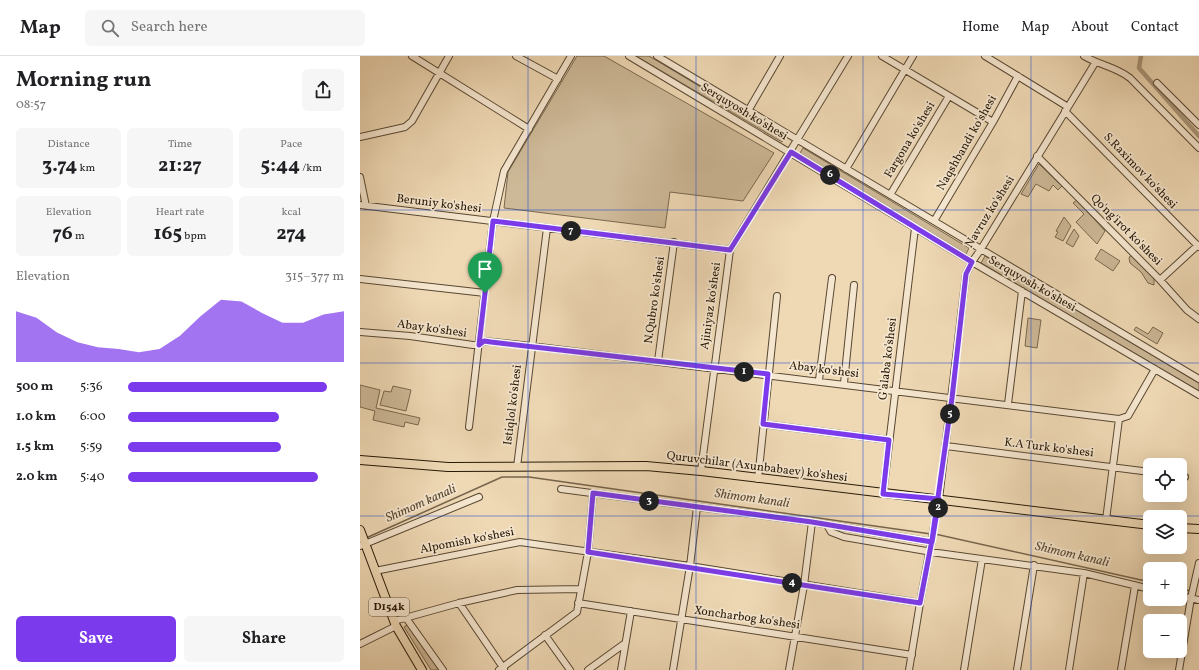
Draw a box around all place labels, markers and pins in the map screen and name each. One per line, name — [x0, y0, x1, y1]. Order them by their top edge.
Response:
pin: 6 — [820, 165, 840, 185]
pin: 7 — [561, 221, 581, 241]
pin — [468, 252, 502, 293]
pin: 1 — [734, 362, 754, 382]
pin: 5 — [940, 404, 960, 424]
pin: 3 — [639, 491, 659, 511]
pin: 2 — [928, 498, 948, 518]
pin: 4 — [782, 573, 802, 593]

